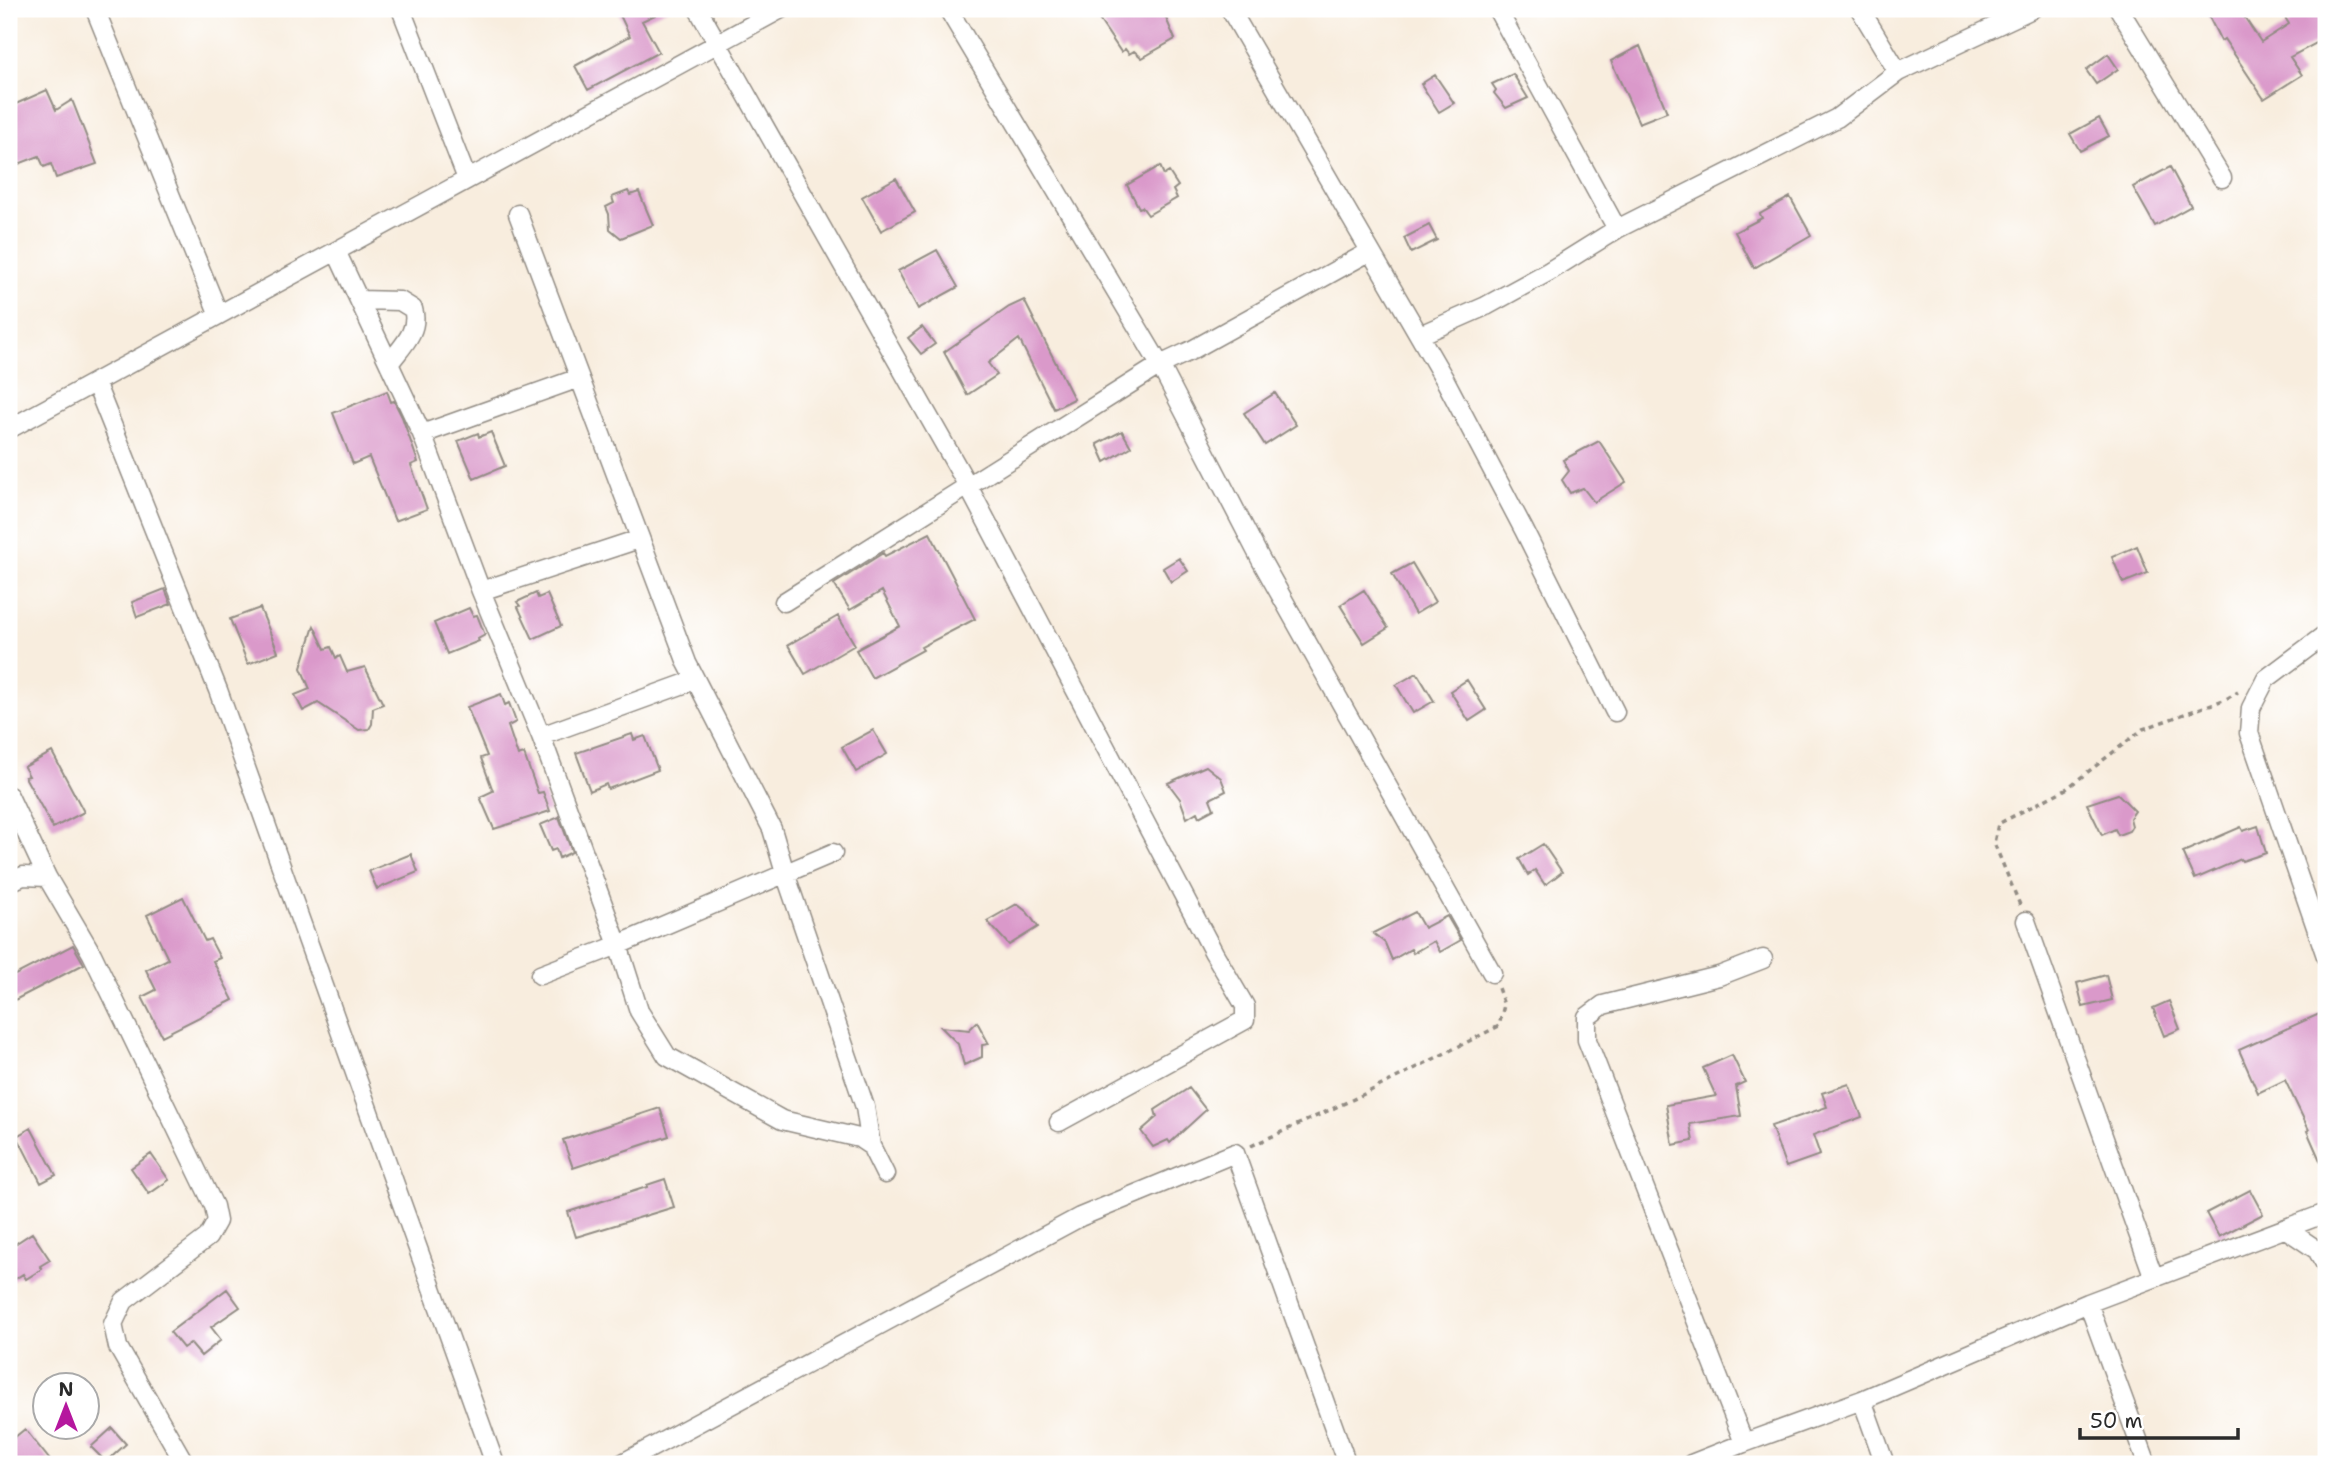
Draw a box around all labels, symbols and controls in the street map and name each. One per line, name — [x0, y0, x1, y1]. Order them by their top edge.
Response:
north arrow — [32, 1372, 102, 1442]
text: N — [58, 1377, 74, 1402]
scale bar — [2080, 1396, 2237, 1440]
text: 50 m — [2090, 1407, 2143, 1435]

